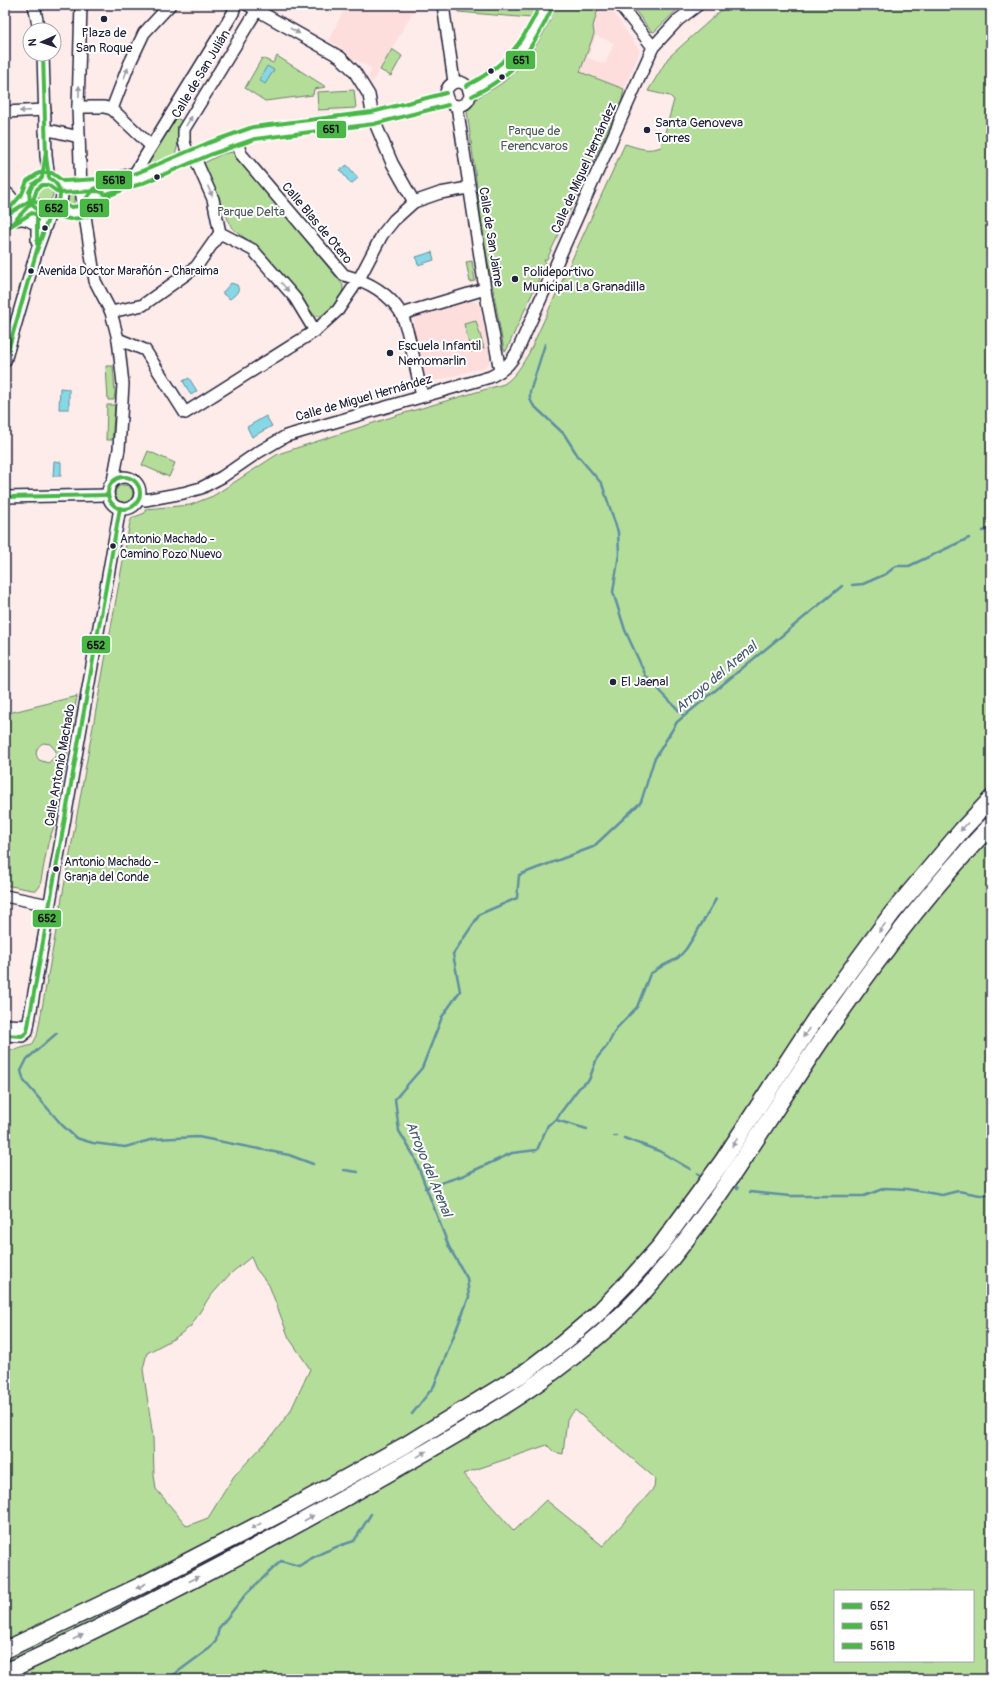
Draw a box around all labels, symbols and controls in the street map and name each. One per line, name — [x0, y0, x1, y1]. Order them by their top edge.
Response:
marker: Plaza de San Roque — [99, 14, 109, 24]
north arrow — [22, 22, 62, 62]
place label: Plaza de San Roque — [76, 25, 133, 56]
street label: Calle de San Julián — [168, 27, 234, 121]
one-way arrow — [289, 27, 301, 34]
text: N — [26, 38, 39, 47]
line badge: 651 — [505, 50, 536, 70]
text: 651 — [513, 54, 529, 67]
unlabelled marker — [486, 66, 496, 76]
one-way arrow — [123, 67, 129, 79]
unlabelled marker — [497, 72, 507, 82]
one-way arrow — [75, 85, 82, 97]
street label: Calle de Miguel Hernández — [548, 100, 620, 236]
one-way arrow — [18, 108, 31, 114]
one-way arrow — [185, 115, 192, 126]
place label: Santa Genoveva Torres — [655, 115, 743, 146]
line badge: 651 — [316, 120, 347, 139]
text: 651 — [323, 123, 339, 136]
park label: Parque de Ferencvaros — [500, 123, 568, 154]
marker: Santa Genoveva Torres — [642, 125, 652, 135]
line badge: 561B — [95, 170, 133, 190]
unlabelled marker — [152, 172, 162, 182]
text: 561B — [103, 174, 125, 187]
street label: Calle Blas de Otero — [278, 179, 356, 267]
one-way arrow — [207, 186, 213, 197]
street label: Calle de San Jaime — [475, 186, 507, 289]
line badge: 651 — [79, 198, 110, 218]
line badge: 652 — [38, 199, 69, 218]
text: 652 — [45, 202, 63, 215]
text: 651 — [87, 202, 103, 215]
park label: Parque Delta — [217, 204, 285, 220]
unlabelled marker — [40, 223, 50, 233]
place label: Avenida Doctor Marañón - Charaima — [38, 264, 219, 279]
place label: Polideportivo Municipal La Granadilla — [523, 264, 645, 295]
marker: Avenida Doctor Marañón - Charaima — [26, 266, 36, 276]
marker: Polideportivo Municipal La Granadilla — [510, 274, 520, 284]
one-way arrow — [281, 282, 290, 292]
place label: Escuela Infantil Nemomarlin — [398, 338, 481, 369]
marker: Escuela Infantil Nemomarlin — [385, 348, 395, 358]
street label: Calle de Miguel Hernández — [294, 371, 434, 425]
place label: Antonio Machado - Camino Pozo Nuevo — [120, 532, 223, 562]
marker: Antonio Machado - Camino Pozo Nuevo — [108, 541, 118, 551]
line badge: 652 — [81, 635, 111, 654]
water label: Arroyo del Arenal — [672, 637, 762, 716]
text: 652 — [87, 639, 105, 652]
place label: El Jaenal — [621, 674, 669, 690]
marker: El Jaenal — [608, 677, 618, 687]
street label: Calle Antonio Machado — [41, 703, 79, 827]
one-way arrow — [959, 822, 969, 832]
place label: Antonio Machado - Granja del Conde — [64, 855, 159, 885]
marker: Antonio Machado - Granja del Conde — [51, 864, 61, 874]
line badge: 652 — [32, 909, 62, 928]
text: 652 — [38, 912, 56, 925]
one-way arrow — [877, 922, 886, 933]
one-way arrow — [802, 1028, 810, 1038]
water label: Arroyo del Arenal — [402, 1119, 456, 1221]
one-way arrow — [731, 1137, 739, 1147]
one-way arrow — [416, 1450, 428, 1457]
one-way arrow — [304, 1515, 315, 1522]
one-way arrow — [250, 1523, 262, 1529]
one-way arrow — [189, 1575, 200, 1582]
one-way arrow — [135, 1583, 147, 1589]
legend — [834, 1590, 974, 1662]
text: 652 — [870, 1599, 890, 1614]
text: 651 — [870, 1619, 888, 1634]
one-way arrow — [73, 1634, 84, 1641]
text: 561B — [870, 1639, 895, 1654]

